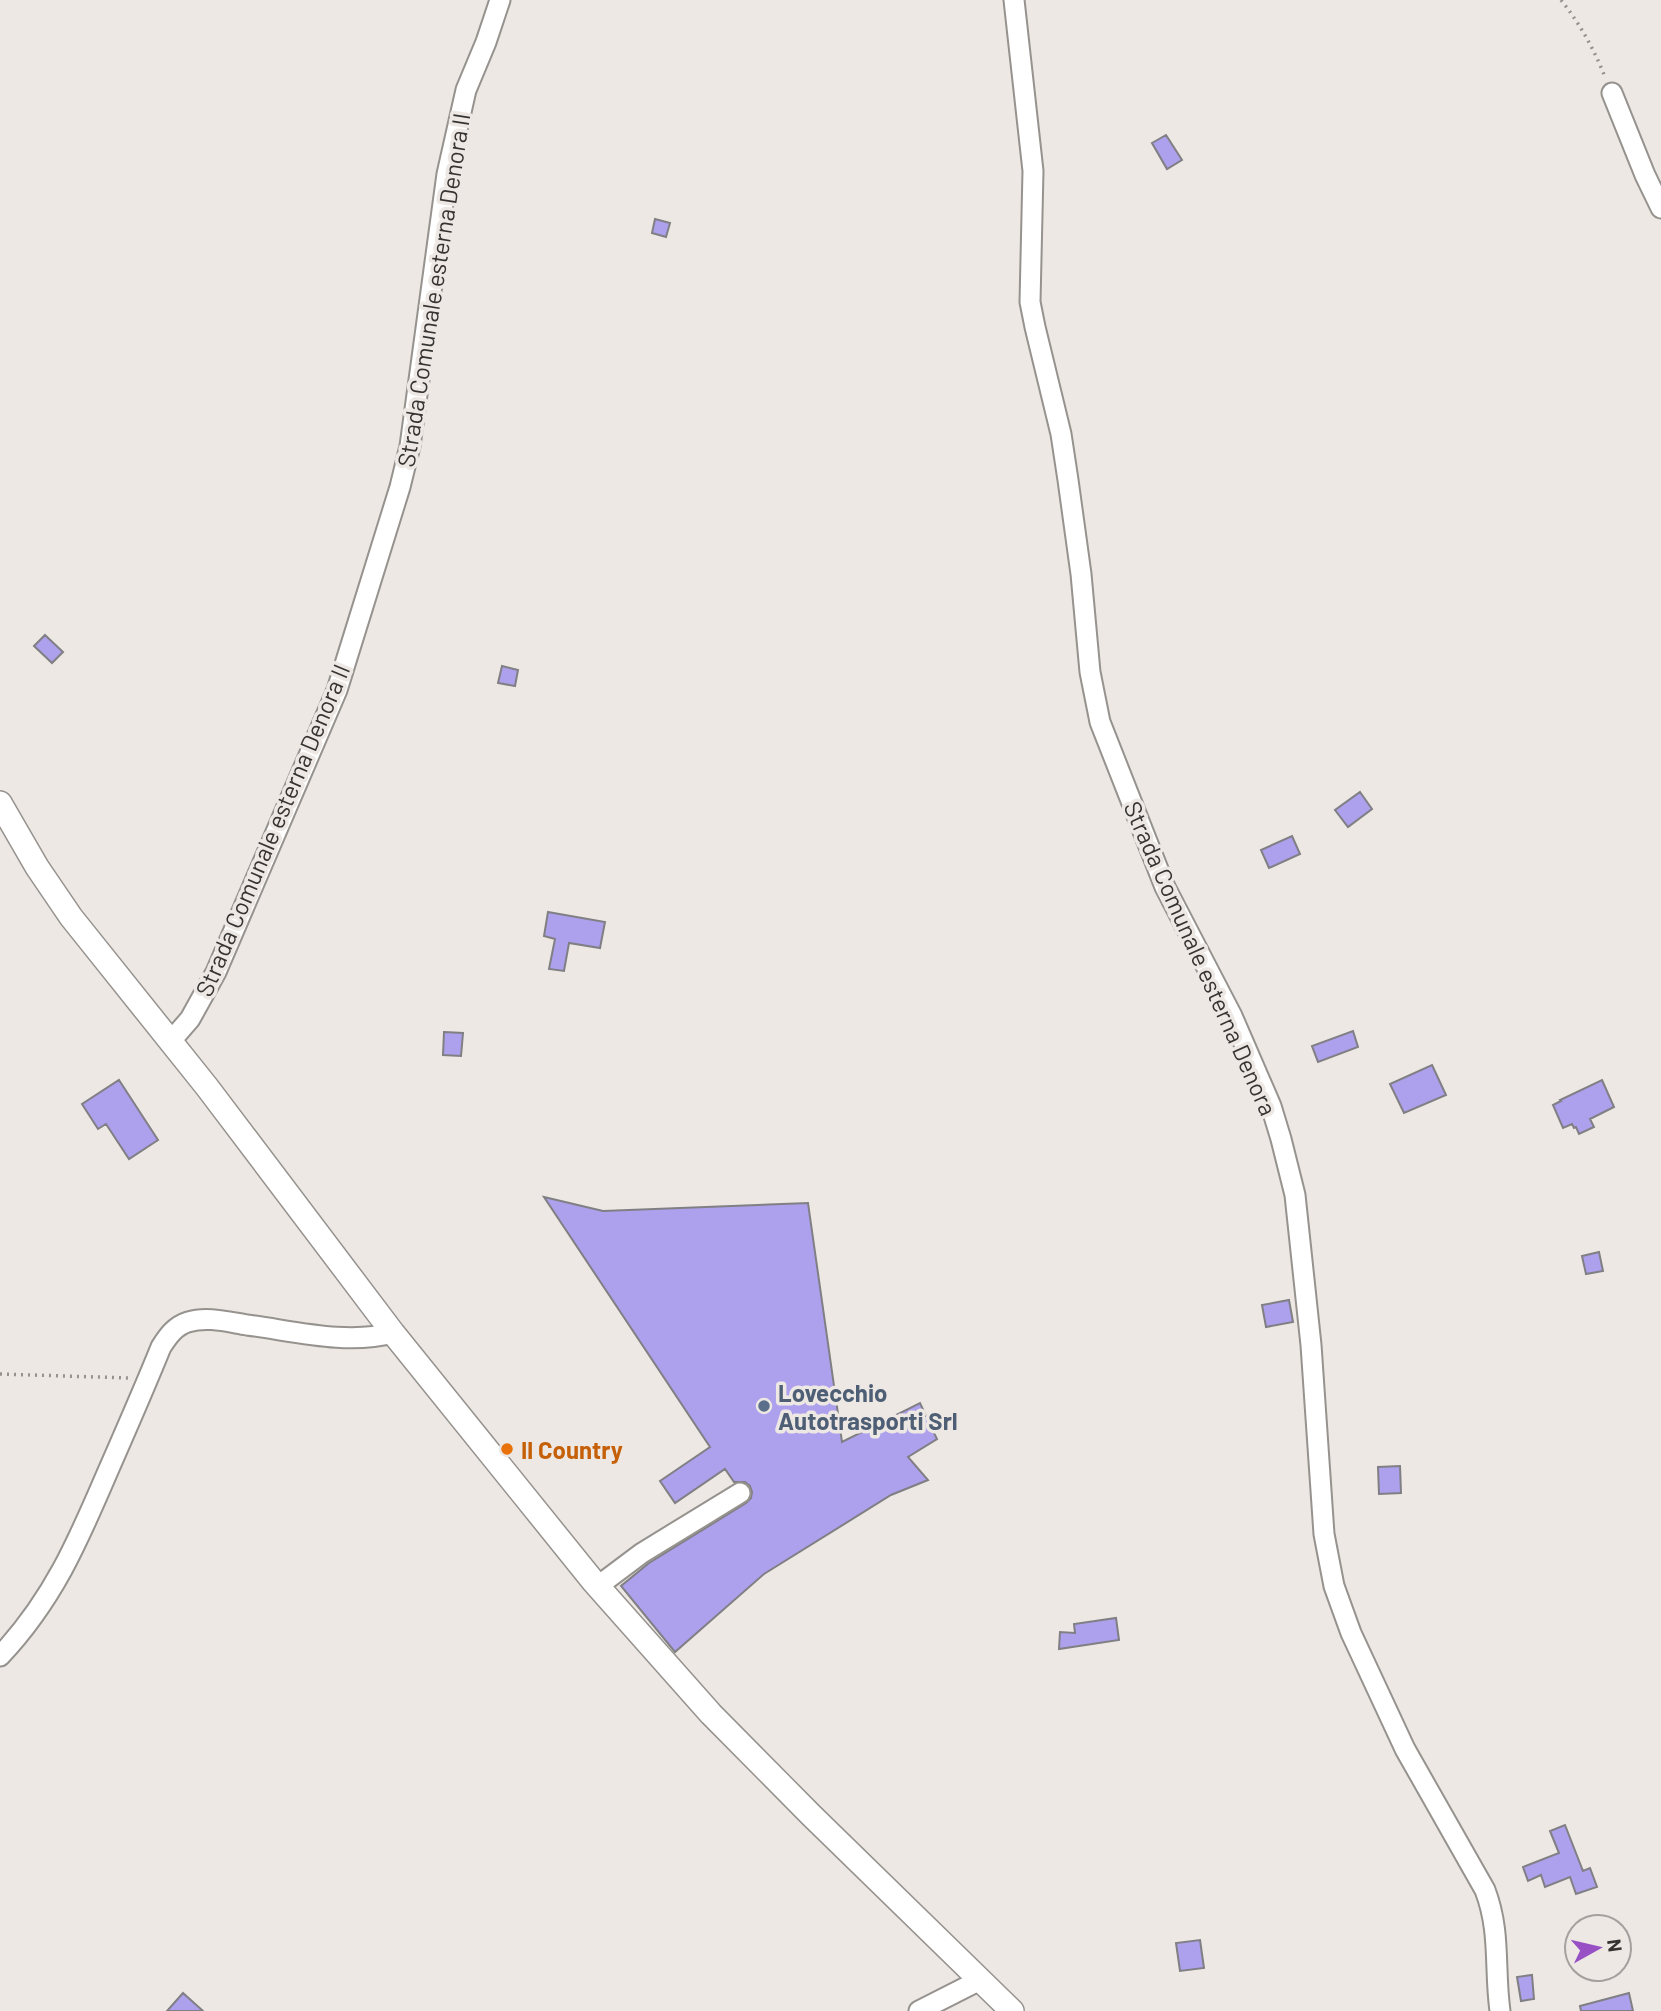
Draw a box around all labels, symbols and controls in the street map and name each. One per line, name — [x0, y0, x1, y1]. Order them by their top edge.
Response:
street label: Strada Comunale esterna Denora II — [391, 111, 475, 469]
street label: Strada Comunale esterna Denora II — [189, 659, 355, 1001]
street label: Strada Comunale esterna Denora — [1118, 796, 1284, 1120]
place label: Lovecchio Autotrasporti Srl — [778, 1378, 958, 1435]
marker: Lovecchio Autotrasporti Srl — [756, 1398, 772, 1414]
place label: Il Country — [521, 1435, 623, 1464]
marker: Il Country — [499, 1441, 515, 1457]
north arrow — [1563, 1913, 1633, 1983]
text: N — [1603, 1938, 1628, 1953]

